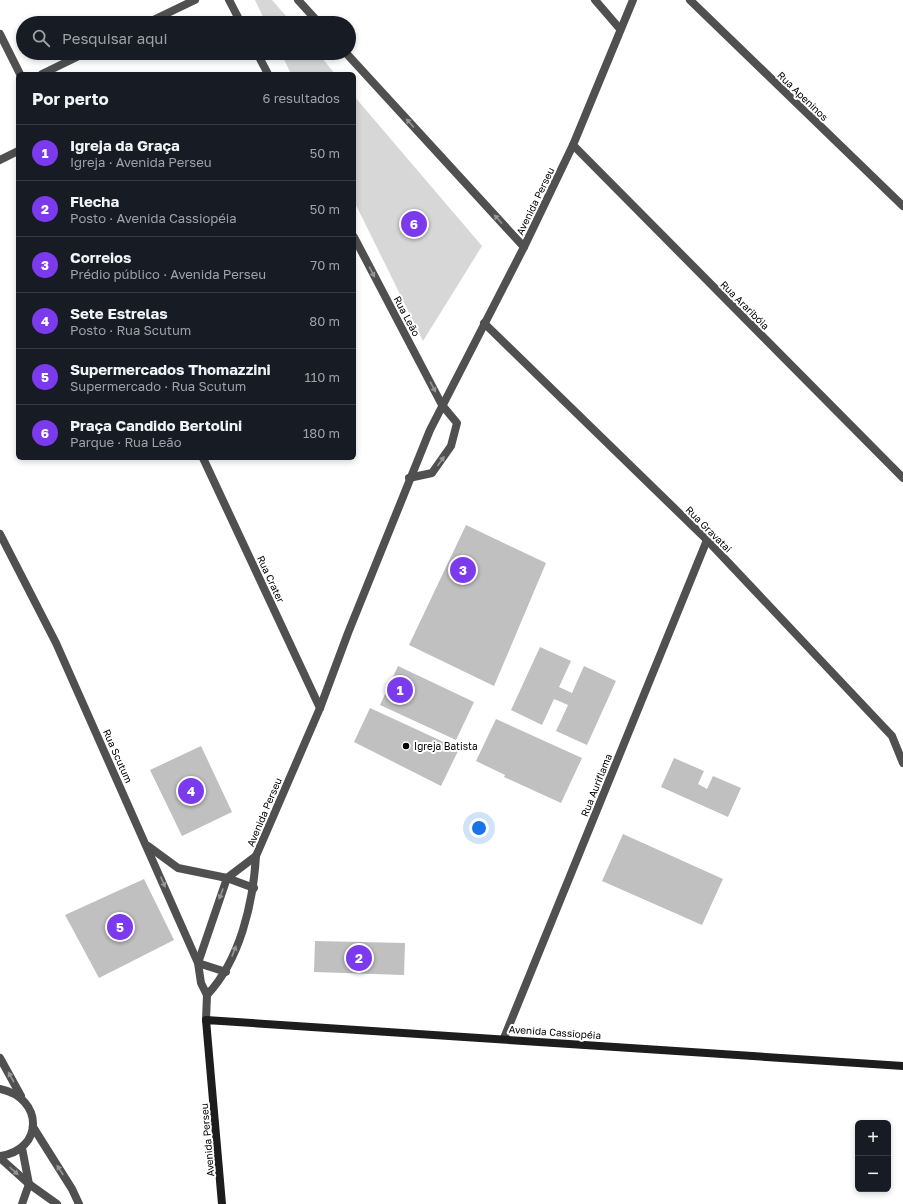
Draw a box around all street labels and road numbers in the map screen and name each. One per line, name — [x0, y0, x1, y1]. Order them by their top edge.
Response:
street label: Rua Apeninos — [775, 69, 831, 123]
street label: Avenida Perseu — [513, 165, 557, 237]
street label: Rua Araribóia — [718, 278, 772, 332]
street label: Rua Leão — [391, 294, 423, 338]
street label: Rua Gravatai — [683, 503, 735, 555]
street label: Rua Crater — [255, 554, 287, 605]
street label: Rua Scutum — [101, 727, 135, 785]
street label: Rua Auriflama — [578, 752, 614, 818]
street label: Avenida Perseu — [244, 776, 284, 848]
street label: Avenida Cassiopéia — [508, 1023, 602, 1041]
street label: Avenida Perseu — [198, 1103, 216, 1177]

